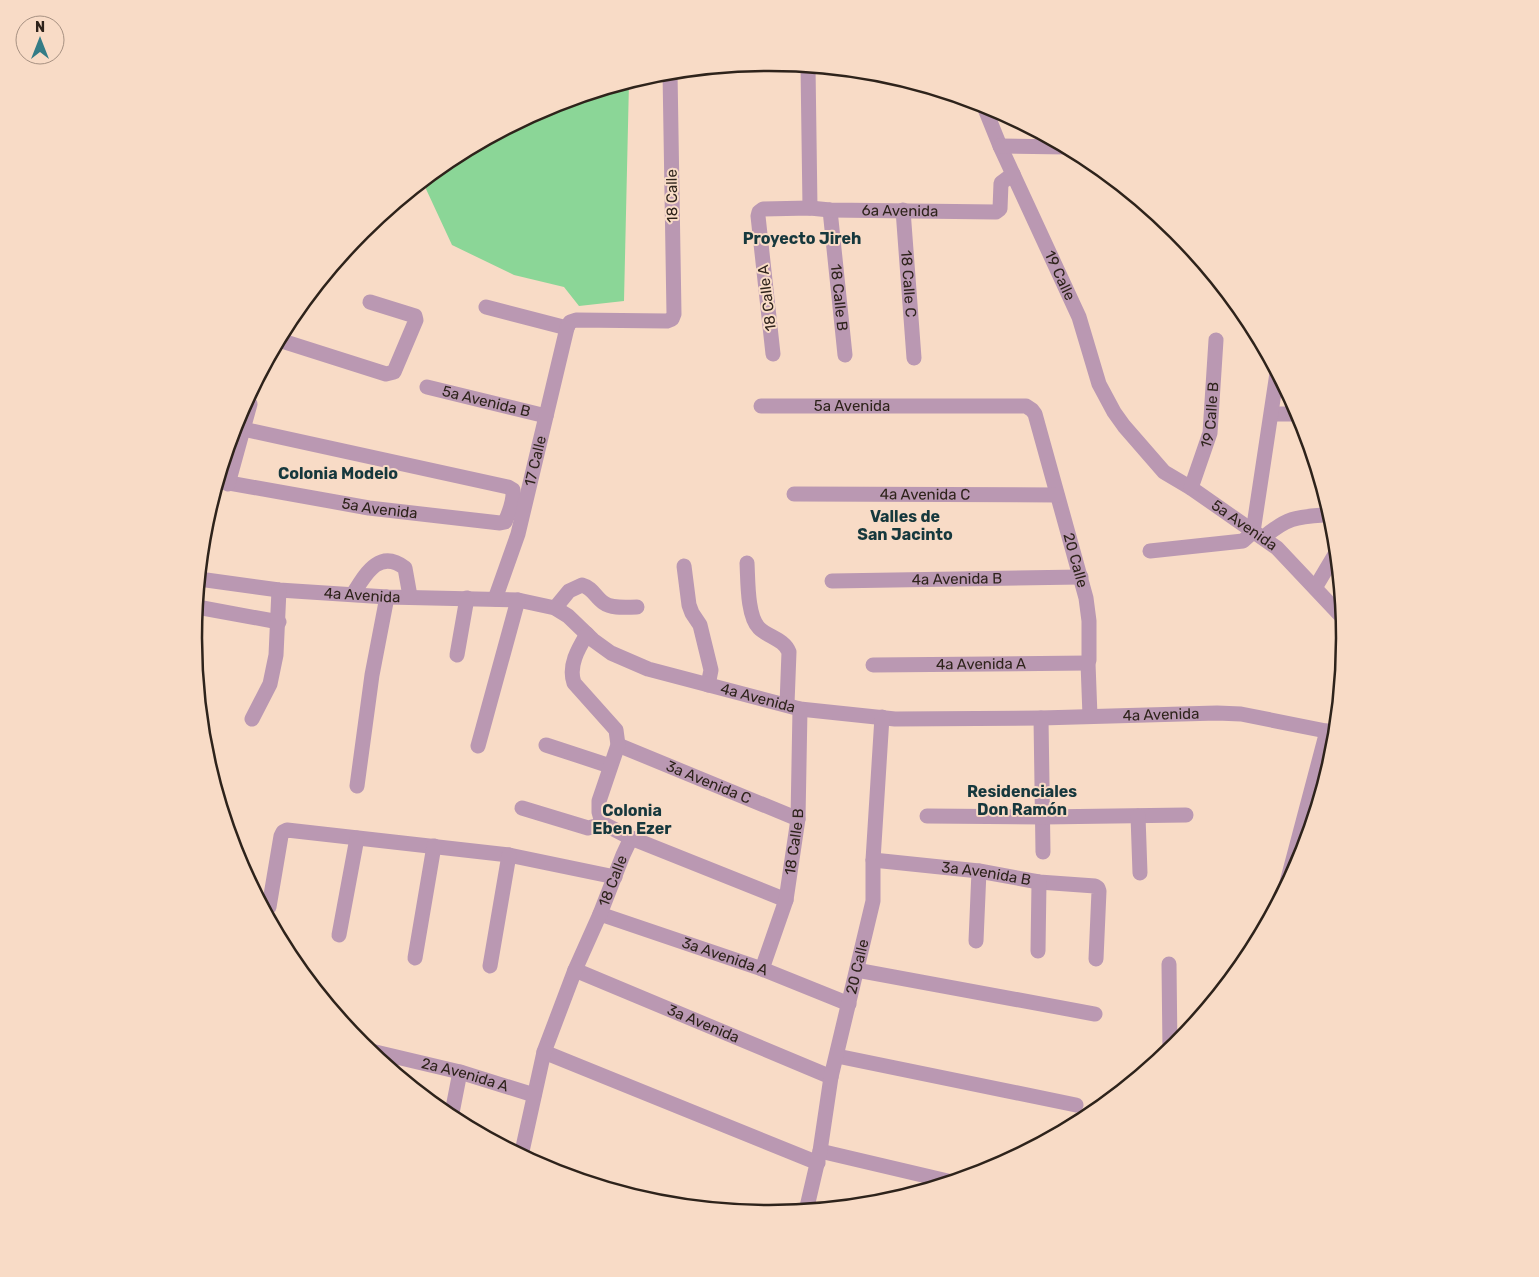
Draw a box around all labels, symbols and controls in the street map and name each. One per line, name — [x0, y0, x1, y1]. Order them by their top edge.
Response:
north arrow — [15, 15, 65, 65]
text: N — [35, 19, 45, 36]
street label: 18 Calle — [663, 169, 681, 223]
street label: 6a Avenida — [862, 201, 938, 220]
district label: Proyecto Jireh — [743, 229, 861, 248]
street label: 19 Calle — [1041, 248, 1079, 303]
street label: 18 Calle C — [897, 250, 920, 318]
street label: 18 Calle B — [827, 263, 851, 332]
street label: 18 Calle A — [754, 264, 780, 332]
street label: 19 Calle B — [1196, 381, 1222, 451]
street label: 5a Avenida B — [440, 382, 532, 421]
street label: 5a Avenida — [814, 397, 890, 415]
street label: 17 Calle — [521, 434, 550, 488]
district label: Colonia Modelo — [278, 464, 398, 483]
street label: 4a Avenida C — [880, 485, 970, 504]
street label: 5a Avenida — [340, 494, 419, 522]
street label: 5a Avenida — [1208, 496, 1281, 555]
district label: Valles de San Jacinto — [857, 507, 953, 544]
street label: 20 Calle — [1059, 531, 1092, 590]
street label: 4a Avenida B — [912, 569, 1002, 589]
street label: 4a Avenida — [323, 584, 401, 606]
street label: 4a Avenida A — [936, 655, 1026, 673]
street label: 4a Avenida — [718, 679, 797, 716]
street label: 4a Avenida — [1122, 705, 1200, 725]
street label: 3a Avenida C — [663, 757, 754, 808]
district label: Residenciales Don Ramón — [967, 782, 1077, 819]
district label: Colonia Eben Ezer — [592, 801, 672, 838]
street label: 18 Calle B — [781, 808, 807, 876]
street label: 18 Calle — [595, 853, 631, 909]
street label: 3a Avenida B — [941, 858, 1032, 889]
street label: 3a Avenida A — [680, 933, 771, 980]
street label: 20 Calle — [842, 937, 873, 996]
street label: 3a Avenida — [664, 1001, 742, 1047]
street label: 2a Avenida A — [420, 1054, 511, 1096]

